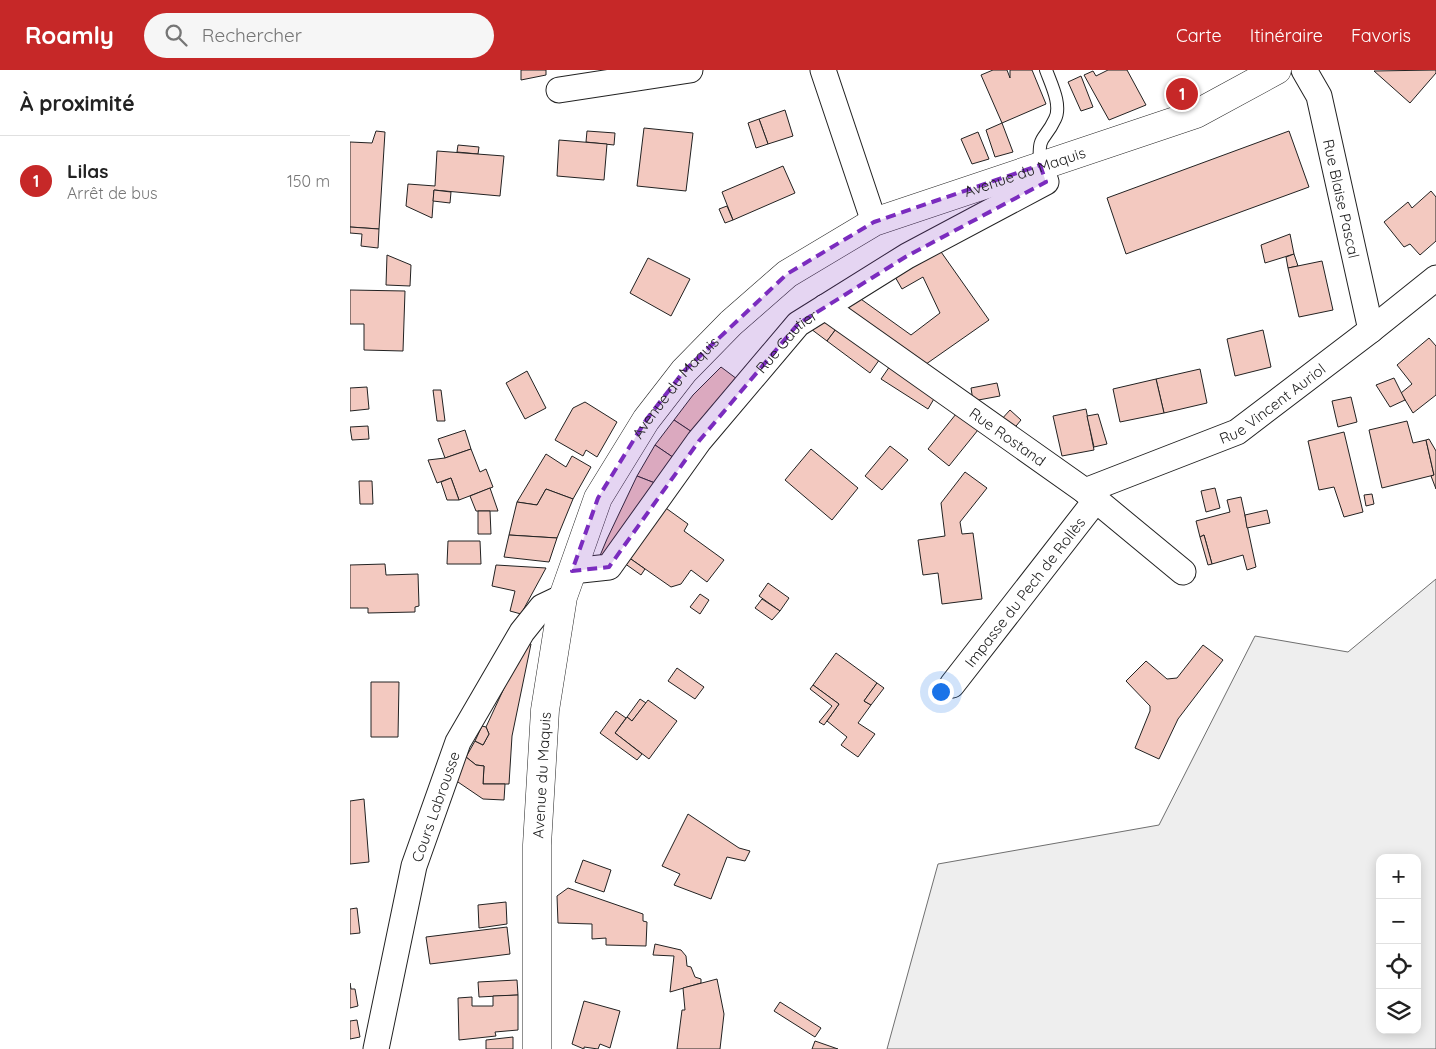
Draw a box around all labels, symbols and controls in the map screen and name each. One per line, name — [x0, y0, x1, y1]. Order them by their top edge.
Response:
search box — [144, 13, 494, 58]
text: Roamly — [25, 20, 114, 50]
icon: search — [162, 21, 190, 49]
text: Rechercher — [202, 23, 302, 47]
text: Carte — [1176, 24, 1222, 47]
text: Itinéraire — [1250, 24, 1323, 47]
text: Favoris — [1351, 24, 1411, 47]
pin: 1 — [1166, 75, 1198, 113]
text: À proximité — [20, 90, 135, 116]
street label: Rue Blaise Pascal — [1319, 137, 1364, 260]
street label: Avenue du Maquis — [961, 142, 1088, 201]
text: Lilas — [67, 159, 108, 183]
text: 1 — [33, 171, 39, 191]
text: 150 m — [287, 171, 330, 191]
text: Arrêt de bus — [67, 183, 158, 203]
street label: Rue Gautier — [751, 305, 821, 377]
street label: Avenue du Maquis — [628, 332, 722, 442]
street label: Rue Vincent Auriol — [1216, 359, 1329, 448]
street label: Rue Rostand — [966, 403, 1050, 470]
street label: Impasse du Pech de Rollès — [960, 513, 1089, 671]
your location — [928, 679, 954, 705]
street label: Avenue du Maquis — [528, 711, 554, 839]
street label: Cours Labrousse — [407, 749, 463, 864]
map controls — [1376, 854, 1421, 1034]
button: + — [1376, 854, 1421, 899]
button: − — [1376, 899, 1421, 944]
button: locate — [1376, 944, 1421, 989]
button: layers — [1376, 989, 1421, 1034]

